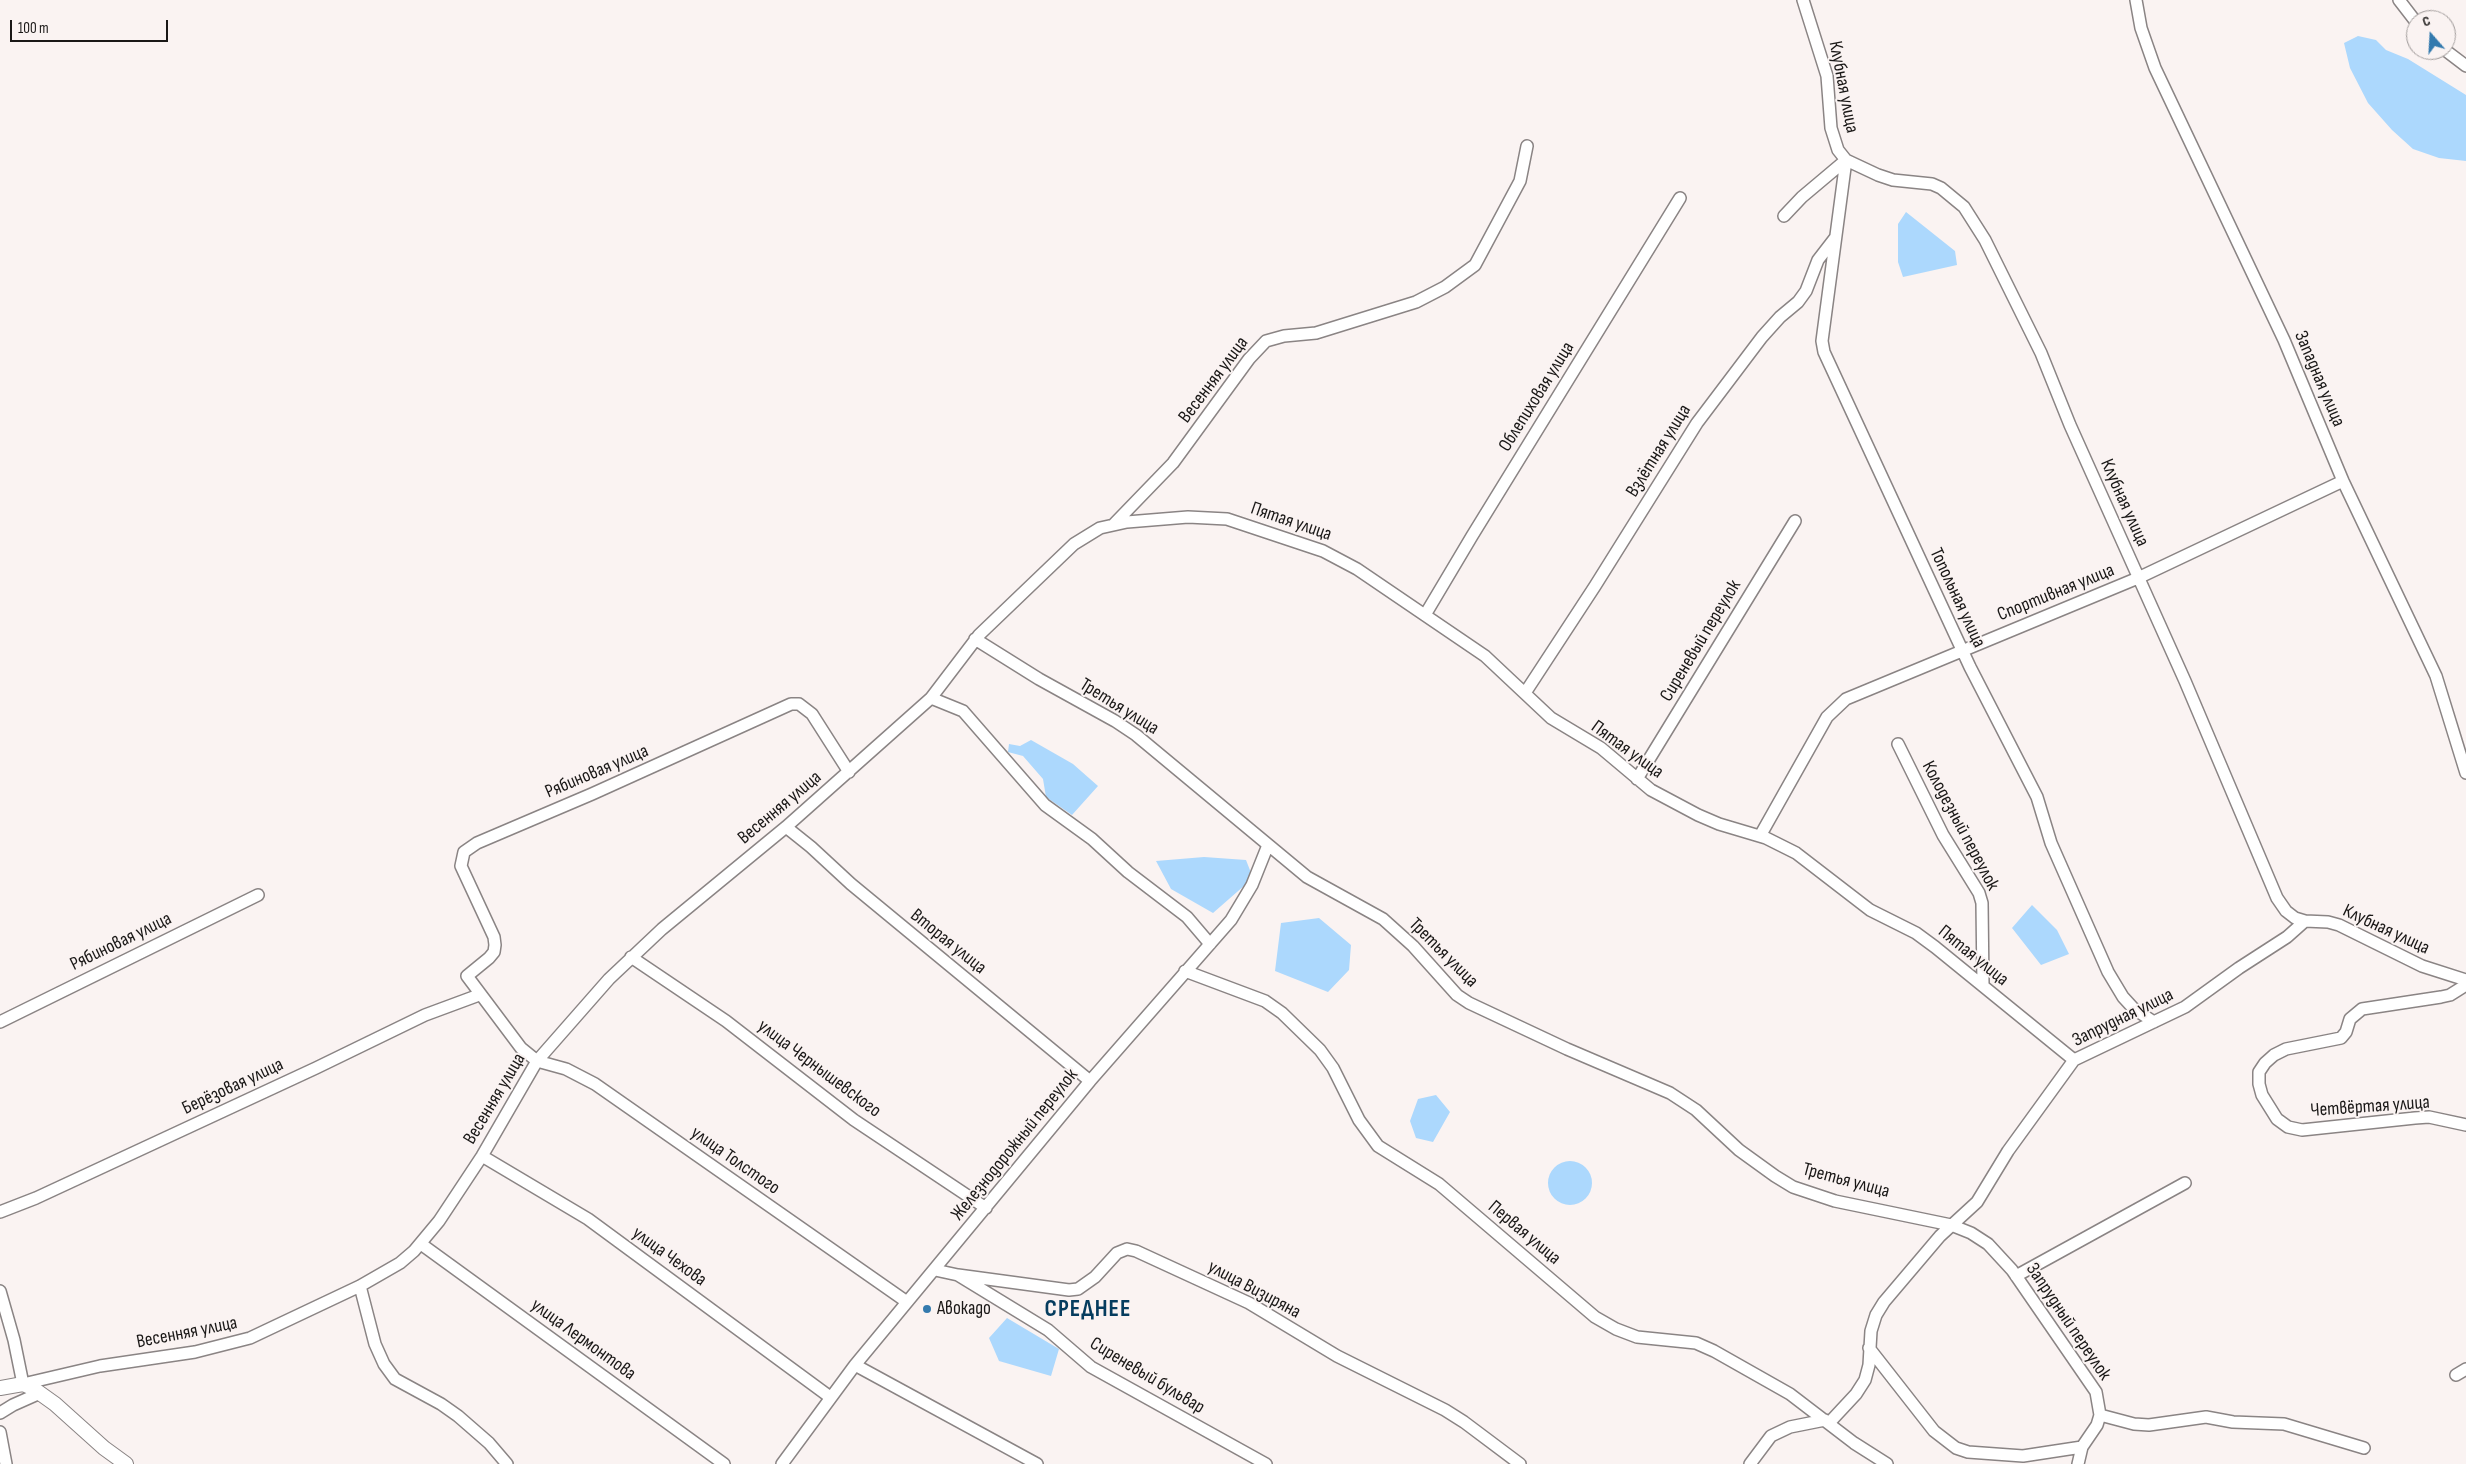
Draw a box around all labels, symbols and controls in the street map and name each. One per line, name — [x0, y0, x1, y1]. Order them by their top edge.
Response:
scale bar — [12, 10, 170, 42]
north arrow — [2406, 10, 2456, 60]
text: С — [2420, 12, 2432, 30]
text: 100 m — [18, 19, 49, 38]
street label: Клубная улица — [1823, 39, 1863, 135]
street label: Западная улица — [2289, 328, 2349, 430]
street label: Весенняя улица — [1174, 332, 1254, 428]
street label: Облепиховая улица — [1494, 338, 1580, 456]
street label: Взлётная улица — [1622, 401, 1696, 501]
street label: Клубная улица — [2095, 456, 2153, 550]
street label: Пятая улица — [1248, 498, 1334, 546]
street label: Топольная улица — [1924, 545, 1990, 651]
street label: Спортивная улица — [1994, 559, 2118, 627]
street label: Сиреневый переулок — [1656, 576, 1746, 706]
street label: Третья улица — [1075, 674, 1163, 740]
street label: Пятая улица — [1586, 716, 1668, 784]
street label: Рябиновая улица — [542, 740, 652, 804]
street label: Колодезный переулок — [1916, 757, 2004, 895]
street label: Весенняя улица — [734, 766, 826, 850]
street label: Клубная улица — [2339, 900, 2433, 960]
street label: Вторая улица — [905, 904, 991, 980]
street label: Рябиновая улица — [67, 908, 175, 976]
street label: Третья улица — [1403, 913, 1483, 993]
street label: Пятая улица — [1933, 921, 2013, 991]
street label: Запрудная улица — [2069, 984, 2177, 1052]
street label: улица Чернышевского — [753, 1015, 885, 1123]
street label: Весенняя улица — [459, 1049, 531, 1149]
street label: Берёзовая улица — [179, 1054, 287, 1120]
street label: Железнодорожный переулок — [947, 1065, 1083, 1225]
street label: Четвёртая улица — [2310, 1091, 2430, 1123]
street label: улица Толстого — [686, 1122, 784, 1200]
street label: Третья улица — [1800, 1158, 1892, 1204]
street label: Первая улица — [1483, 1196, 1565, 1270]
street label: улица Чехова — [627, 1222, 711, 1292]
street label: улица Визиряна — [1204, 1256, 1304, 1324]
street label: Запрудный переулок — [2020, 1259, 2116, 1385]
street label: улица Лермонтова — [526, 1294, 640, 1386]
district label: СРЕДНЕЕ — [1044, 1296, 1132, 1324]
place label: Авокадо — [937, 1298, 991, 1320]
marker: Авокадо — [921, 1303, 933, 1315]
street label: Весенняя улица — [135, 1312, 239, 1354]
street label: Сиреневый бульвар — [1085, 1333, 1209, 1419]

